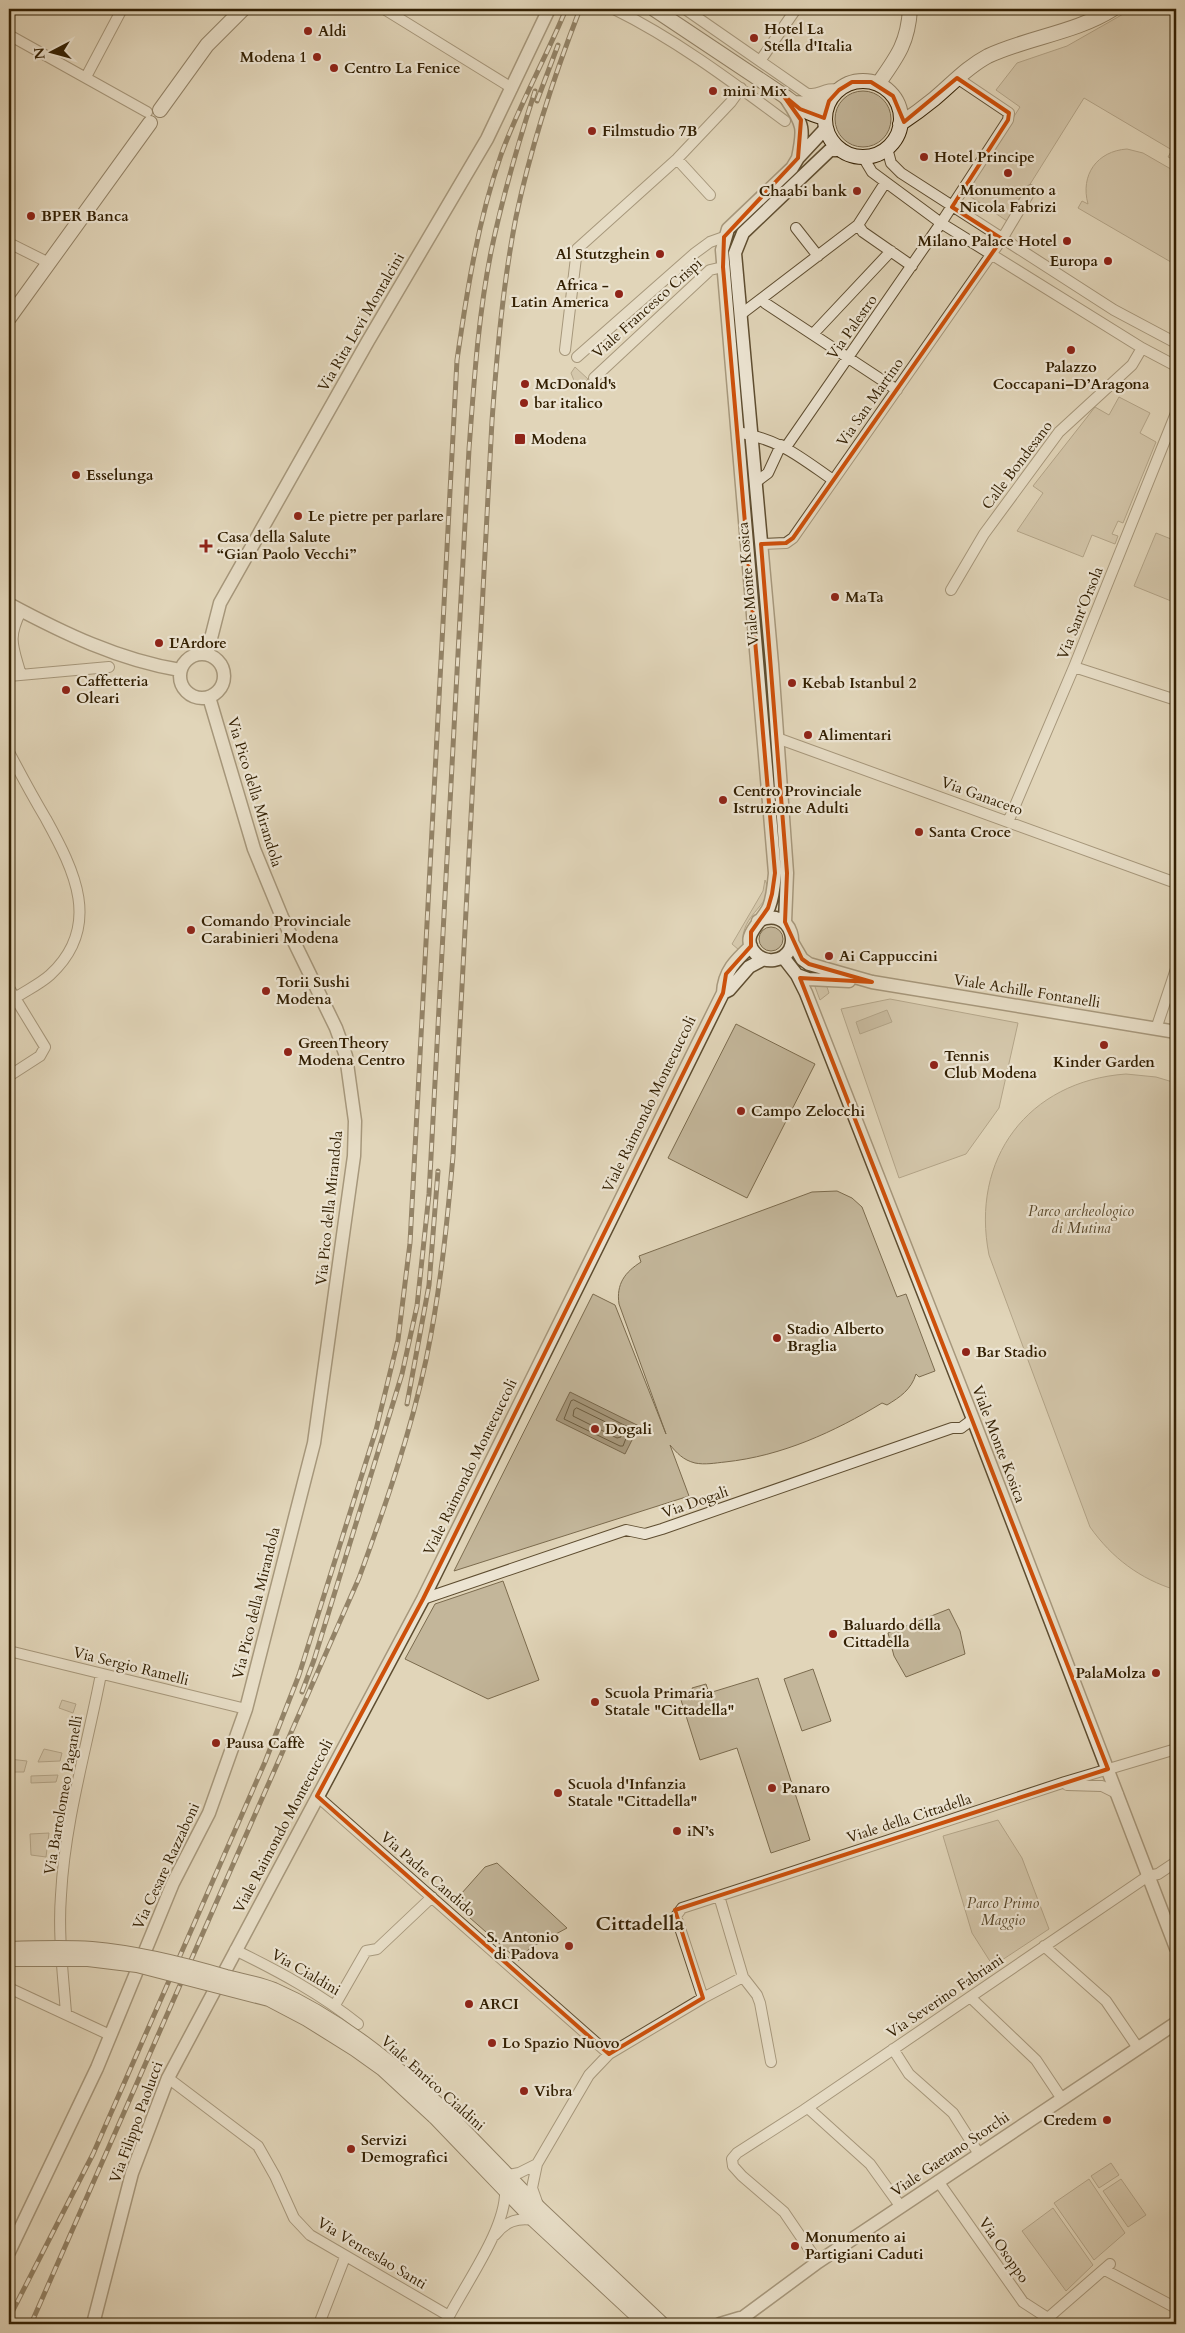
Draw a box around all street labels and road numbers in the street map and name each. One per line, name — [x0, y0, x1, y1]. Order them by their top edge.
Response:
street label: Via Rita Levi Montalcini — [313, 249, 409, 395]
street label: Viale Francesco Crispi — [588, 253, 706, 363]
street label: Via Palestro — [822, 291, 882, 363]
street label: Via San Martino — [832, 354, 908, 450]
street label: Calle Bondesano — [977, 417, 1057, 513]
street label: Viale Monte Kosica — [733, 521, 763, 647]
street label: Via Sant'Orsola — [1052, 563, 1108, 662]
street label: Via Pico della Mirandola — [223, 714, 288, 870]
street label: Via Ganaceto — [938, 772, 1026, 820]
street label: Viale Achille Fontanelli — [952, 970, 1102, 1012]
street label: Viale Raimondo Montecuccoli — [597, 1012, 701, 1196]
street label: Via Pico della Mirandola — [311, 1129, 347, 1287]
street label: Viale Raimondo Montecuccoli — [418, 1375, 522, 1559]
street label: Viale Monte Kosica — [967, 1382, 1031, 1506]
street label: Via Dogali — [659, 1481, 731, 1523]
street label: Via Pico della Mirandola — [227, 1524, 285, 1681]
street label: Via Sergio Ramelli — [71, 1642, 191, 1690]
street label: Via Bartolomeo Paganelli — [39, 1714, 87, 1876]
street label: Viale Raimondo Montecuccoli — [229, 1736, 337, 1916]
street label: Viale della Cittadella — [844, 1788, 974, 1848]
street label: Via Cesare Razzaboni — [128, 1799, 204, 1933]
street label: Via Padre Candido — [376, 1827, 480, 1921]
street label: Via Cialdini — [268, 1944, 344, 2000]
street label: Via Severino Fabriani — [883, 1949, 1007, 2043]
street label: Viale Enrico Cialdini — [377, 2031, 489, 2135]
street label: Via Filippo Paolucci — [105, 2058, 167, 2186]
street label: Viale Gaetano Storchi — [887, 2107, 1013, 2201]
street label: Via Venceslao Santi — [313, 2212, 431, 2294]
street label: Via Osoppo — [974, 2213, 1034, 2287]

